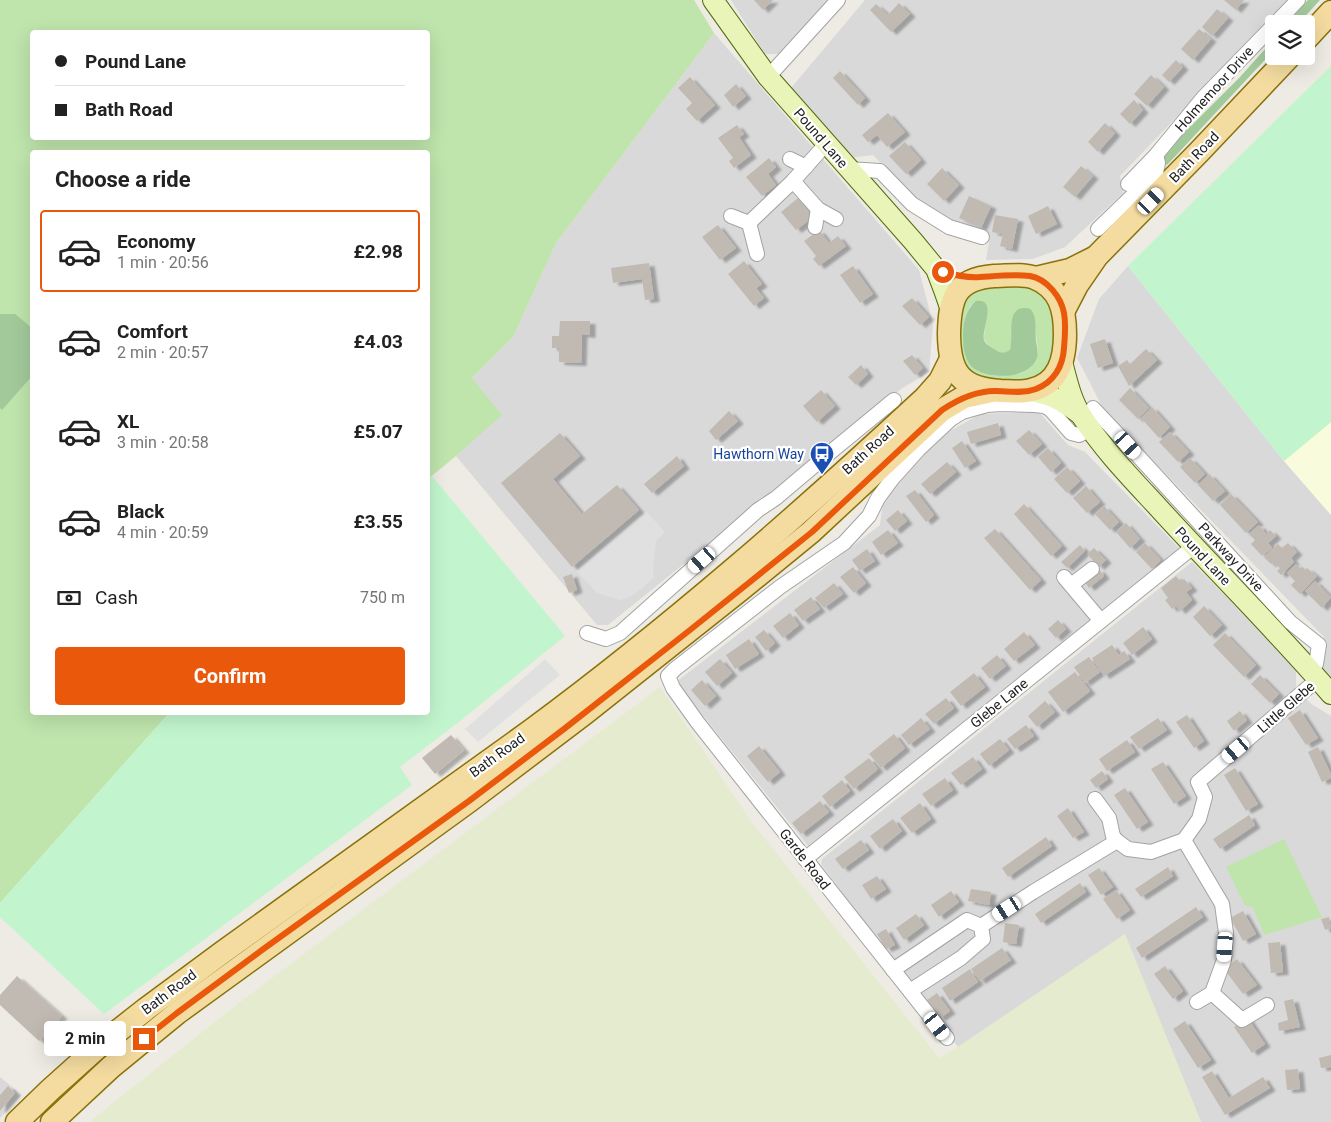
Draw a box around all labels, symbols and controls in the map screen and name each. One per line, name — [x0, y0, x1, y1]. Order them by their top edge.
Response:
map controls — [1265, 15, 1315, 65]
button: layers — [1265, 15, 1315, 65]
street label: Holmemoor Drive — [1172, 43, 1256, 135]
text: Pound Lane — [85, 50, 186, 73]
text: Bath Road — [85, 98, 173, 121]
street label: Pound Lane — [791, 105, 851, 171]
street label: Bath Road — [1166, 128, 1222, 186]
text: Choose a ride — [55, 167, 191, 192]
car — [1135, 185, 1166, 217]
icon: car — [57, 229, 102, 274]
text: Economy — [117, 230, 196, 253]
text: £2.98 — [353, 240, 403, 263]
text: 1 min · 20:56 — [117, 253, 209, 272]
route start — [932, 261, 954, 283]
icon: car — [57, 319, 102, 364]
text: Comfort — [117, 320, 188, 343]
text: £4.03 — [353, 330, 403, 353]
text: 2 min · 20:57 — [117, 343, 209, 362]
icon: car — [57, 409, 102, 454]
text: XL — [117, 410, 139, 433]
text: £5.07 — [353, 420, 403, 443]
street label: Bath Road — [839, 423, 897, 477]
car — [1112, 429, 1143, 461]
text: 3 min · 20:58 — [117, 433, 209, 452]
bus stop icon: Hawthorn Way — [809, 441, 835, 475]
place label: Hawthorn Way — [713, 446, 804, 462]
icon: car — [57, 499, 102, 544]
text: Black — [117, 500, 164, 523]
text: £3.55 — [353, 510, 403, 533]
street label: Parkway Drive — [1195, 519, 1267, 595]
text: 4 min · 20:59 — [117, 523, 209, 542]
street label: Pound Lane — [1172, 524, 1234, 588]
car — [685, 544, 718, 576]
icon: cash — [55, 584, 83, 612]
text: Cash — [95, 586, 138, 609]
text: 750 m — [360, 588, 405, 607]
button: Confirm — [55, 647, 405, 705]
street label: Glebe Lane — [967, 675, 1031, 731]
street label: Little Glebe — [1254, 678, 1318, 736]
street label: Bath Road — [466, 730, 528, 780]
car — [1219, 735, 1252, 765]
street label: Garde Road — [776, 825, 834, 893]
car — [990, 895, 1023, 923]
car — [1216, 932, 1233, 962]
street label: Bath Road — [139, 966, 199, 1018]
car — [921, 1010, 952, 1042]
callout: 2 min — [44, 1022, 126, 1056]
route end — [133, 1028, 155, 1050]
text: 2 min — [65, 1029, 105, 1048]

